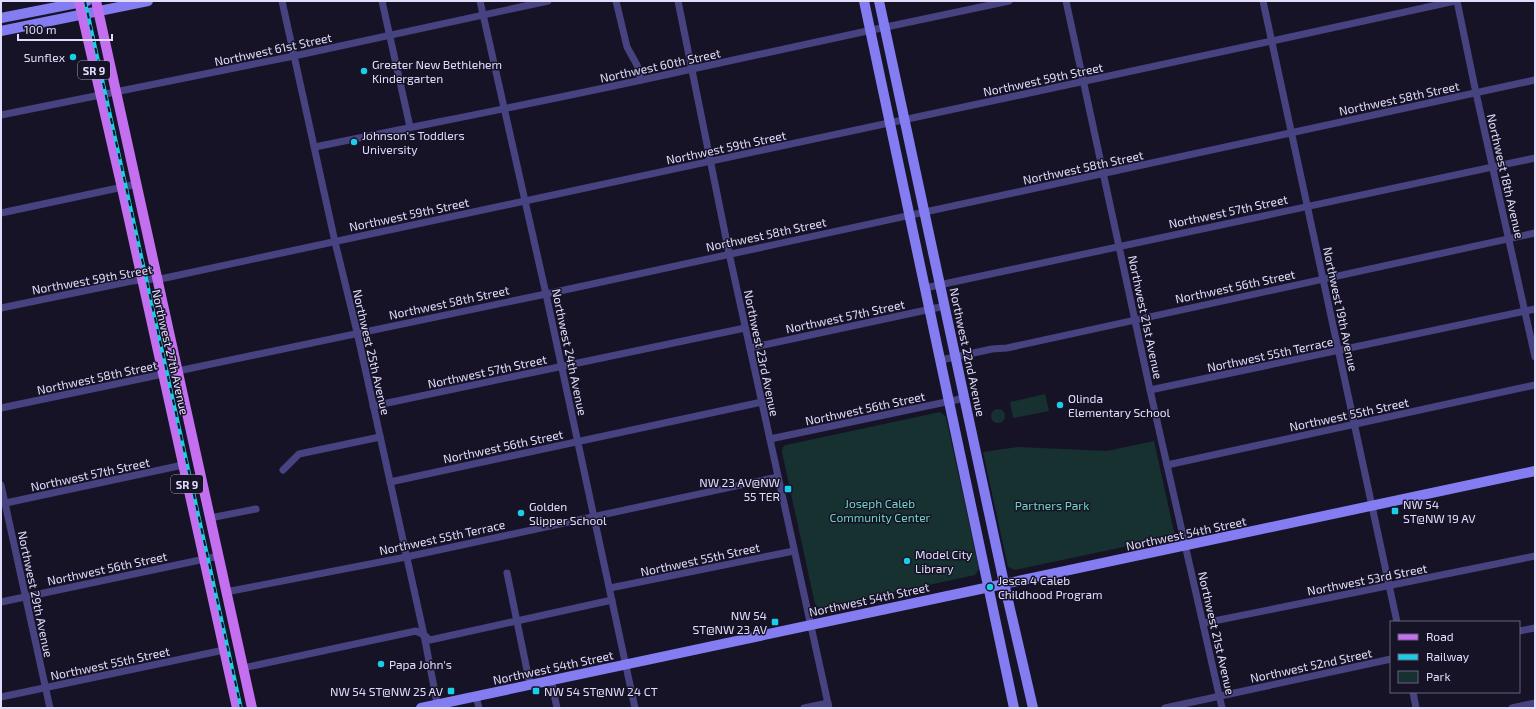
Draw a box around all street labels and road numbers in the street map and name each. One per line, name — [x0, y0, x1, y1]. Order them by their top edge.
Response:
street label: Northwest 61st Street — [213, 30, 333, 68]
street label: Northwest 60th Street — [598, 45, 722, 85]
street label: Northwest 59th Street — [982, 59, 1105, 99]
road number: SR 9 — [78, 61, 110, 79]
street label: Northwest 58th Street — [1338, 78, 1461, 118]
street label: Northwest 18th Avenue — [1485, 112, 1527, 240]
street label: Northwest 59th Street — [665, 127, 788, 167]
street label: Northwest 58th Street — [1022, 147, 1145, 187]
street label: Northwest 57th Street — [1167, 191, 1289, 230]
street label: Northwest 59th Street — [348, 194, 471, 234]
street label: Northwest 58th Street — [705, 214, 828, 254]
street label: Northwest 19th Avenue — [1321, 245, 1361, 373]
street label: Northwest 21st Avenue — [1126, 254, 1166, 380]
street label: Northwest 59th Street — [31, 261, 154, 296]
street label: Northwest 56th Street — [1174, 266, 1297, 306]
street label: Northwest 58th Street — [388, 282, 511, 322]
street label: Northwest 22nd Avenue — [948, 286, 988, 418]
street label: Northwest 24th Avenue — [550, 287, 590, 417]
street label: Northwest 27th Avenue — [150, 288, 192, 416]
street label: Northwest 25th Avenue — [351, 288, 393, 416]
street label: Northwest 23rd Avenue — [742, 289, 782, 417]
street label: Northwest 57th Street — [784, 296, 906, 335]
street label: Northwest 55th Terrace — [1206, 334, 1334, 374]
street label: Northwest 57th Street — [426, 351, 548, 390]
street label: Northwest 58th Street — [36, 357, 159, 397]
street label: Northwest 56th Street — [804, 388, 927, 428]
street label: Northwest 55th Street — [1288, 394, 1410, 434]
street label: Northwest 56th Street — [442, 426, 565, 466]
street label: Northwest 57th Street — [29, 454, 151, 493]
road number: SR 9 — [171, 475, 203, 493]
street label: Northwest 54th Street — [1125, 513, 1248, 553]
street label: Northwest 55th Terrace — [378, 517, 506, 557]
street label: Northwest 29th Avenue — [16, 529, 56, 659]
street label: Northwest 55th Street — [639, 539, 761, 579]
street label: Northwest 56th Street — [46, 548, 169, 588]
street label: Northwest 53rd Street — [1306, 560, 1429, 598]
street label: Northwest 21st Avenue — [1196, 570, 1238, 696]
street label: Northwest 54th Street — [808, 579, 931, 619]
street label: Northwest 55th Street — [49, 643, 171, 683]
street label: Northwest 52nd Street — [1249, 645, 1374, 685]
street label: Northwest 54th Street — [492, 647, 615, 687]

